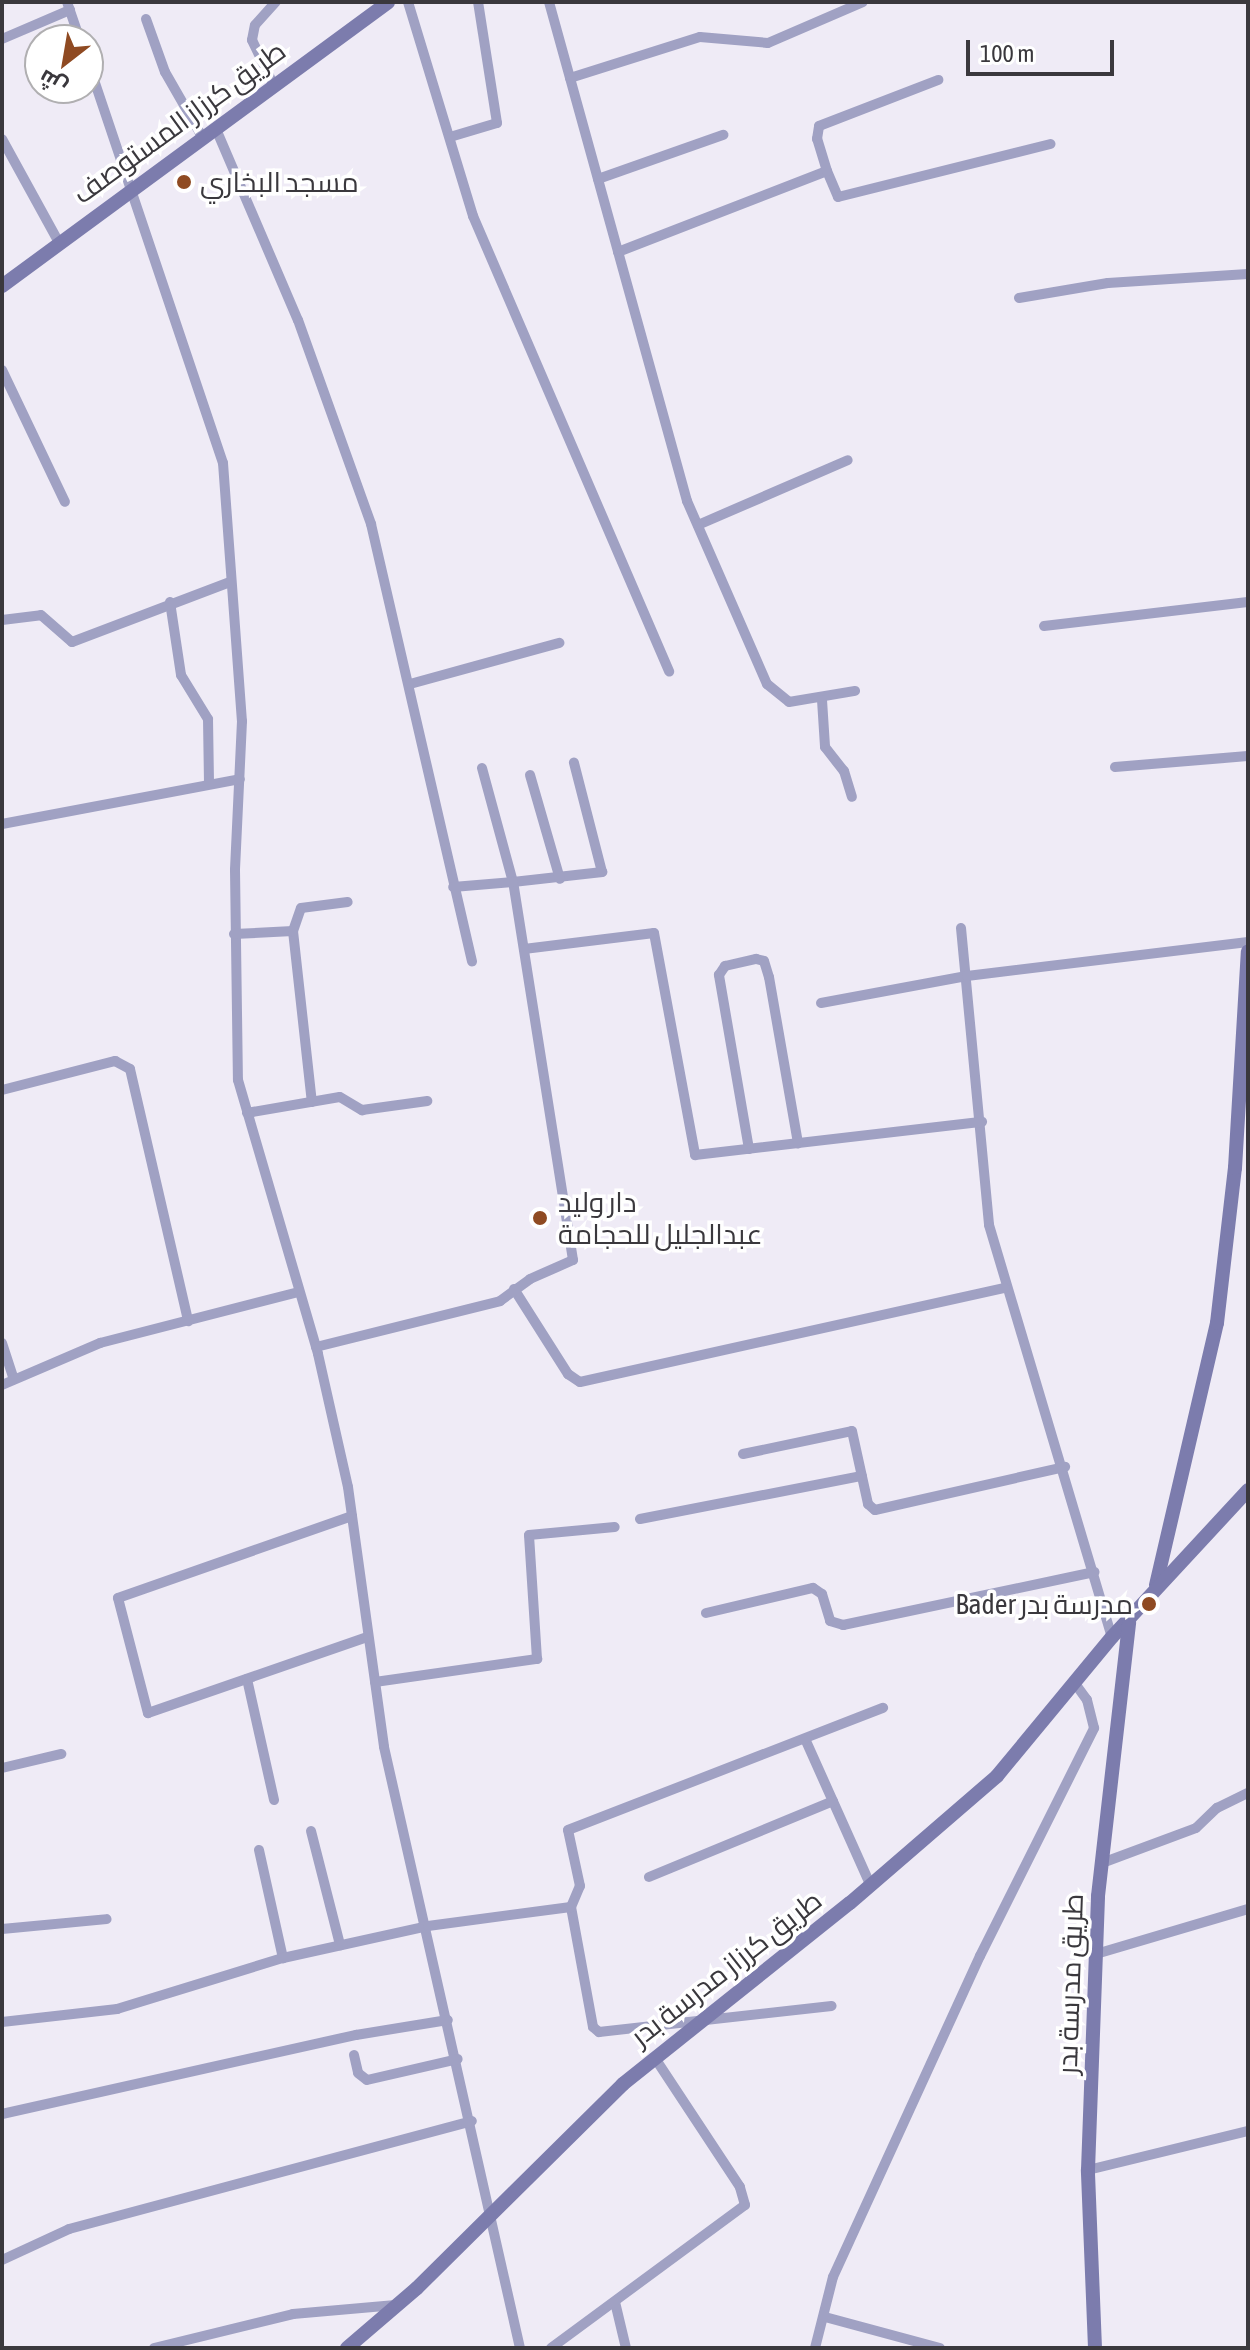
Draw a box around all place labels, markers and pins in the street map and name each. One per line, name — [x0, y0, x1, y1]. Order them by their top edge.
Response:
place label: مسجد البخاري — [200, 165, 359, 199]
marker: مسجد البخاري — [175, 173, 193, 191]
place label: دار وليد عبدالجليل للحجامة — [558, 1185, 763, 1251]
marker: دار وليد عبدالجليل للحجامة — [529, 1207, 551, 1229]
place label: Bader مدرسة بدر — [955, 1587, 1133, 1621]
marker: Bader مدرسة بدر — [1140, 1595, 1158, 1613]

